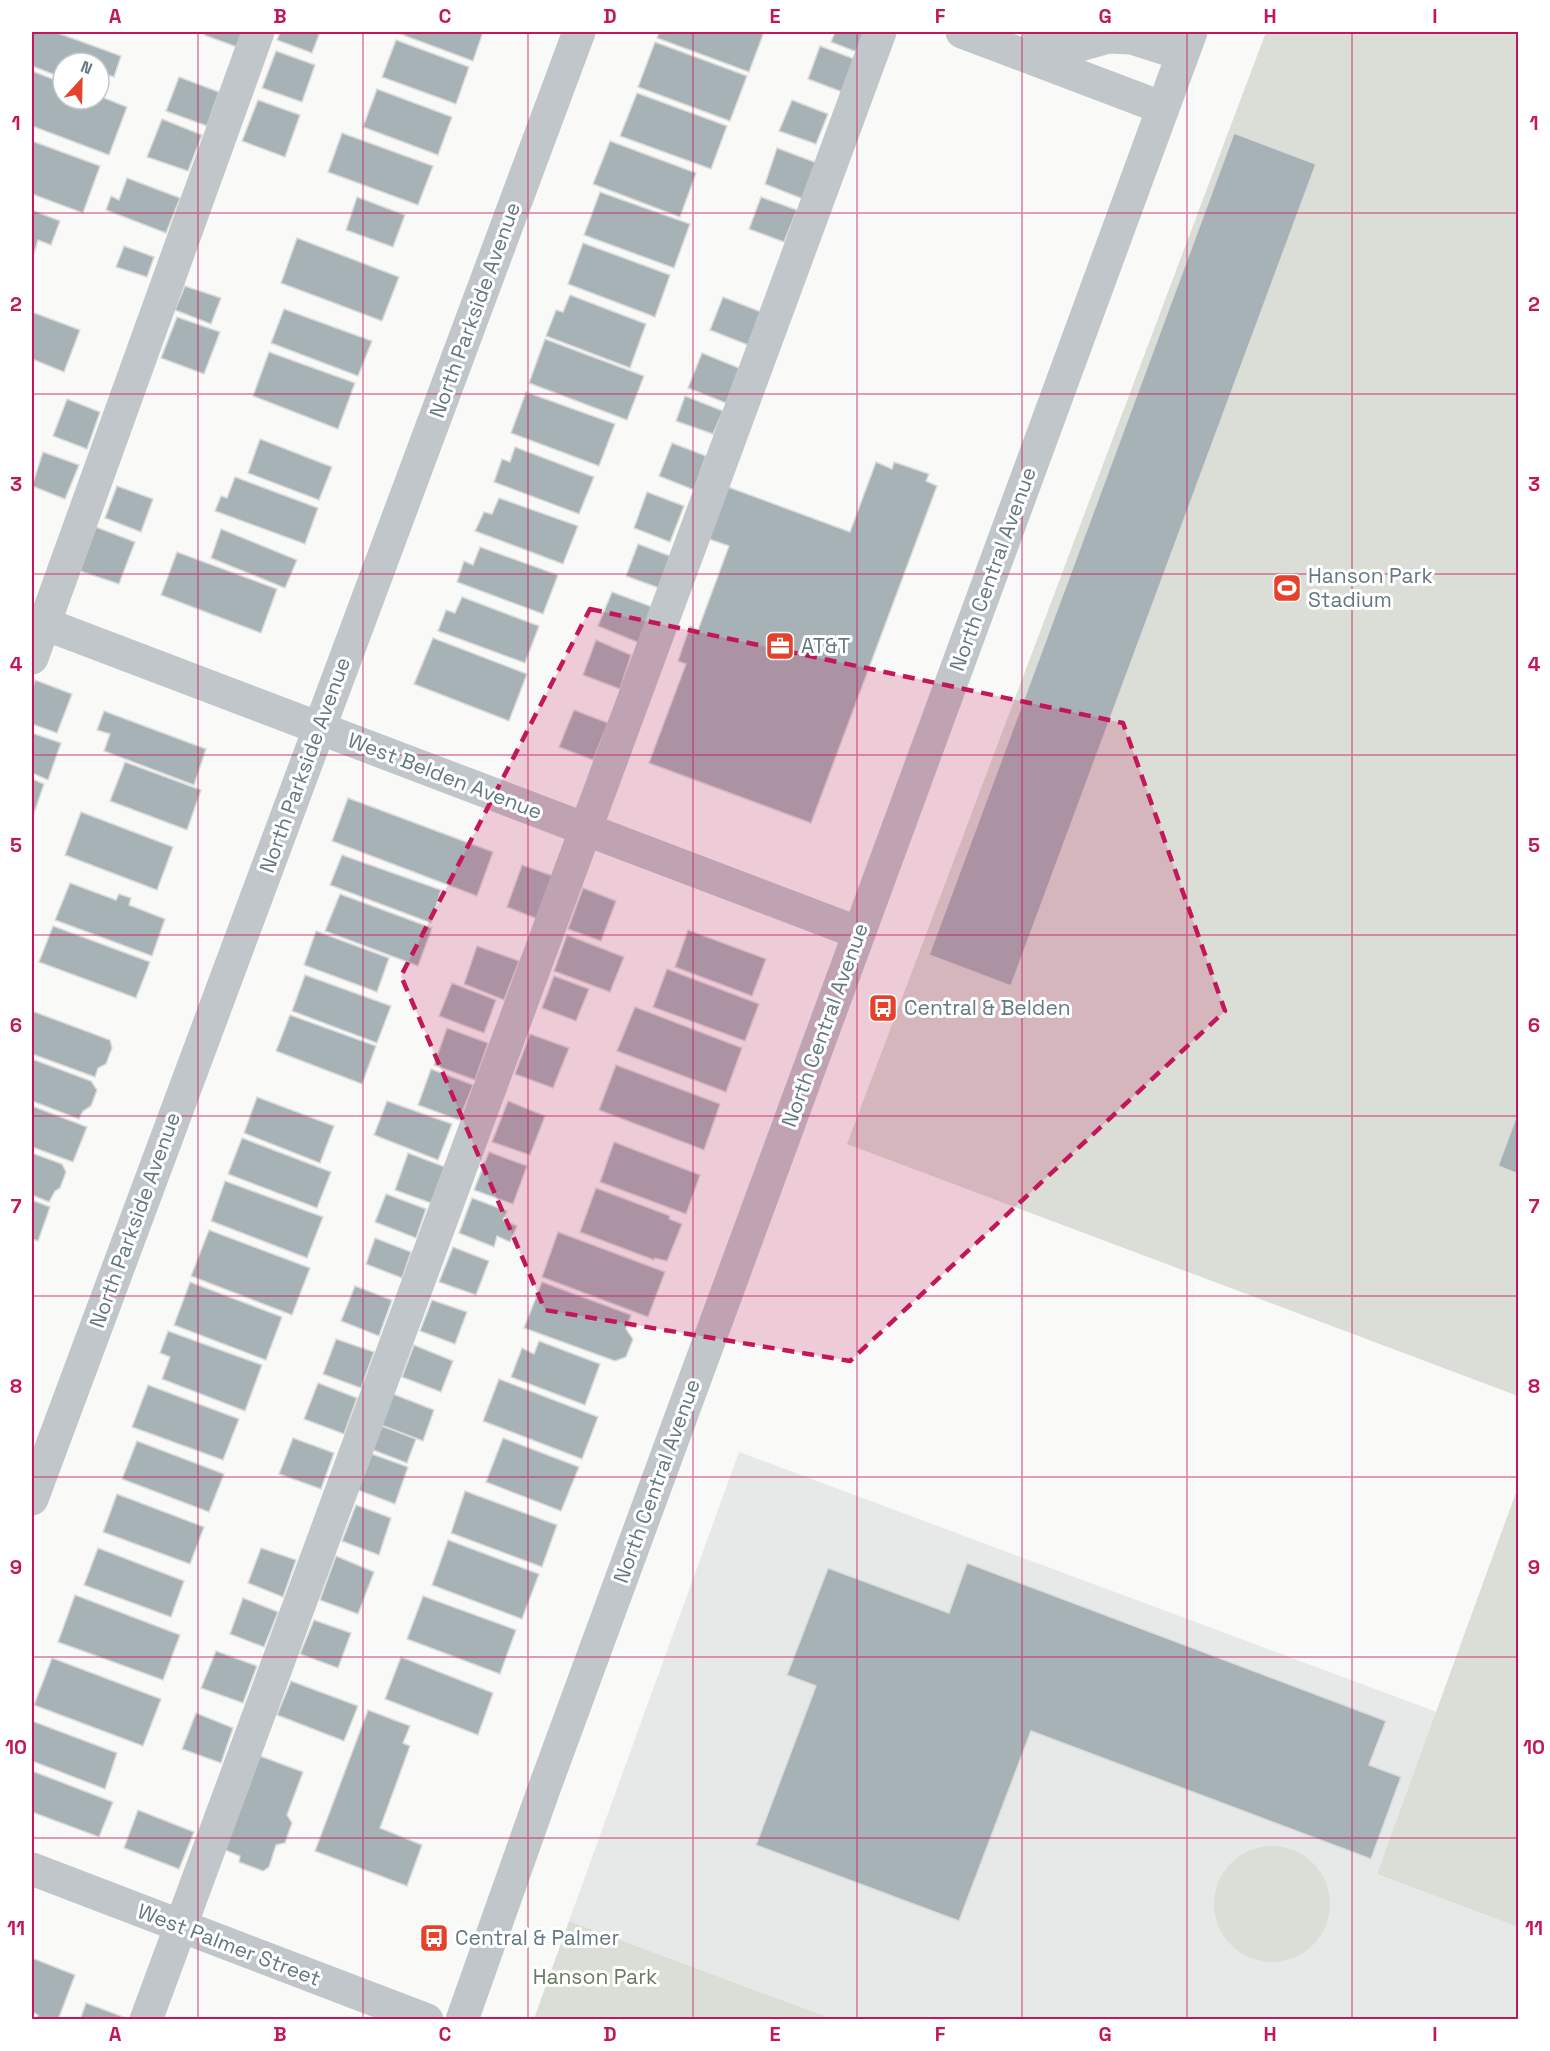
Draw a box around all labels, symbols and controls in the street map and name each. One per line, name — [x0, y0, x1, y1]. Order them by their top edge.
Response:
text: A — [109, 3, 122, 29]
text: B — [273, 3, 287, 29]
text: C — [439, 3, 452, 29]
text: D — [603, 3, 617, 29]
text: E — [769, 3, 781, 29]
text: F — [935, 3, 946, 29]
text: G — [1098, 3, 1112, 29]
text: H — [1263, 3, 1277, 29]
text: I — [1432, 3, 1438, 29]
north arrow — [51, 51, 111, 111]
text: N — [78, 56, 95, 79]
text: 1 — [11, 110, 21, 136]
text: 1 — [1529, 110, 1539, 136]
street label: North Parkside Avenue — [423, 198, 526, 421]
text: 2 — [10, 291, 22, 317]
text: 2 — [1528, 291, 1540, 317]
street label: North Central Avenue — [943, 463, 1042, 674]
text: 3 — [10, 471, 22, 497]
text: 3 — [1528, 471, 1540, 497]
place label: Hanson Park Stadium — [1308, 562, 1433, 613]
sports icon: Hanson Park Stadium — [1271, 572, 1303, 604]
office icon: AT&T — [764, 630, 796, 662]
place label: AT&T — [801, 632, 850, 659]
text: 4 — [10, 651, 23, 677]
text: 4 — [1528, 651, 1541, 677]
street label: North Parkside Avenue — [253, 653, 356, 876]
street label: West Belden Avenue — [344, 726, 546, 825]
text: 5 — [10, 832, 22, 858]
text: 5 — [1528, 832, 1540, 858]
street label: North Central Avenue — [775, 919, 874, 1130]
bus stop icon: Central & Belden — [867, 992, 899, 1024]
place label: Central & Belden — [904, 994, 1071, 1021]
text: 6 — [10, 1012, 22, 1038]
text: 6 — [1528, 1012, 1540, 1038]
street label: North Parkside Avenue — [83, 1108, 186, 1331]
text: 7 — [10, 1193, 22, 1219]
text: 7 — [1528, 1193, 1540, 1219]
text: 8 — [10, 1373, 22, 1399]
text: 8 — [1528, 1373, 1540, 1399]
street label: North Central Avenue — [607, 1375, 706, 1586]
text: 9 — [10, 1554, 22, 1580]
text: 9 — [1528, 1554, 1540, 1580]
text: 10 — [5, 1734, 27, 1760]
text: 10 — [1523, 1734, 1545, 1760]
street label: West Palmer Street — [134, 1897, 325, 1992]
text: 11 — [7, 1915, 25, 1941]
text: 11 — [1525, 1915, 1543, 1941]
bus stop icon: Central & Palmer — [418, 1922, 450, 1954]
place label: Central & Palmer — [455, 1924, 620, 1951]
park label: Hanson Park — [533, 1963, 657, 1990]
text: A — [109, 2021, 122, 2047]
text: B — [273, 2021, 287, 2047]
text: C — [439, 2021, 452, 2047]
text: D — [603, 2021, 617, 2047]
text: E — [769, 2021, 781, 2047]
text: F — [935, 2021, 946, 2047]
text: G — [1098, 2021, 1112, 2047]
text: H — [1263, 2021, 1277, 2047]
text: I — [1432, 2021, 1438, 2047]

